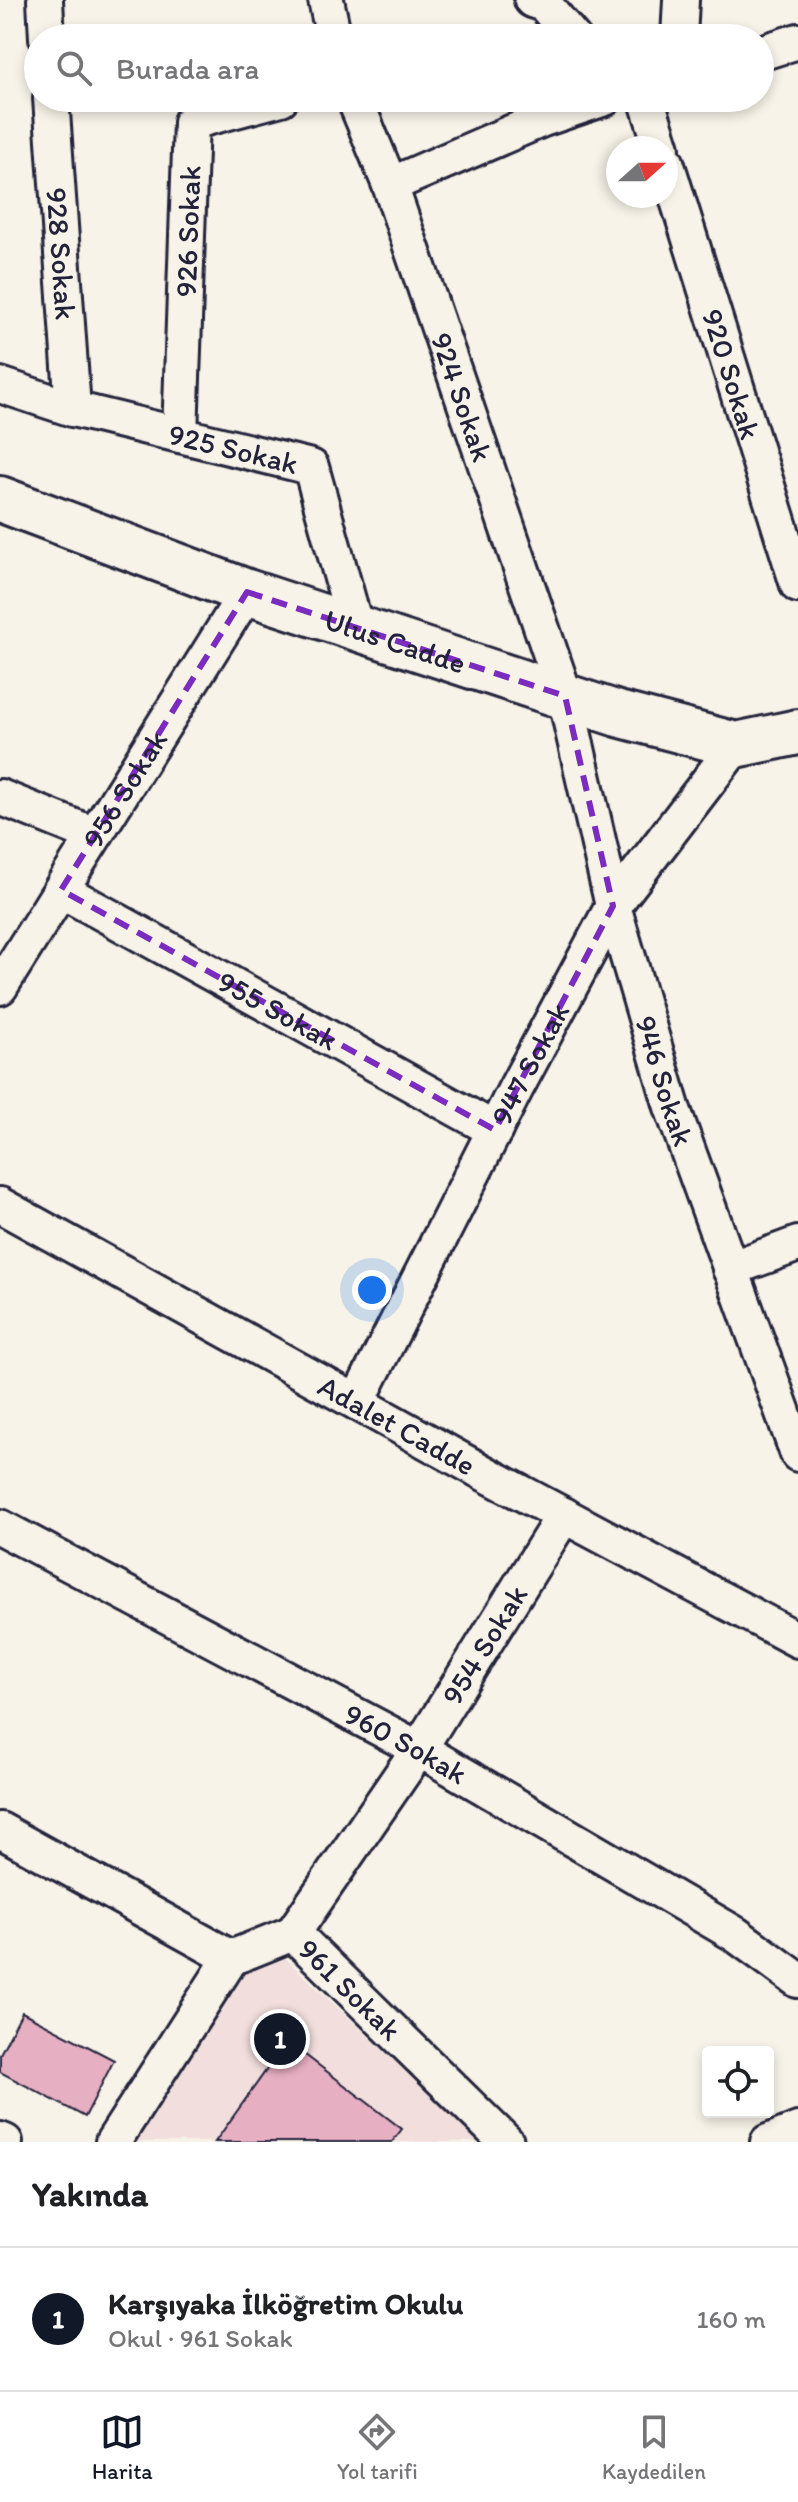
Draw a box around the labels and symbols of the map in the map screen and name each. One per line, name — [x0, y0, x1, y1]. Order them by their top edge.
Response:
north arrow — [606, 136, 678, 208]
street label: 926 Sokak — [166, 165, 208, 298]
street label: 928 Sokak — [39, 186, 85, 321]
street label: 920 Sokak — [694, 304, 770, 444]
street label: 924 Sokak — [423, 327, 502, 466]
street label: 925 Sokak — [165, 415, 302, 482]
street label: Ulus Cadde — [320, 600, 471, 681]
street label: 956 Sokak — [73, 723, 175, 854]
street label: 955 Sokak — [211, 962, 345, 1058]
street label: 947 Sokak — [482, 996, 577, 1131]
street label: 946 Sokak — [628, 1011, 703, 1151]
your location — [352, 1270, 392, 1310]
street label: Adalet Cadde — [312, 1366, 482, 1483]
street label: 954 Sokak — [433, 1578, 535, 1711]
street label: 960 Sokak — [338, 1694, 474, 1792]
street label: 961 Sokak — [291, 1930, 409, 2048]
pin: 1 — [254, 2009, 306, 2069]

